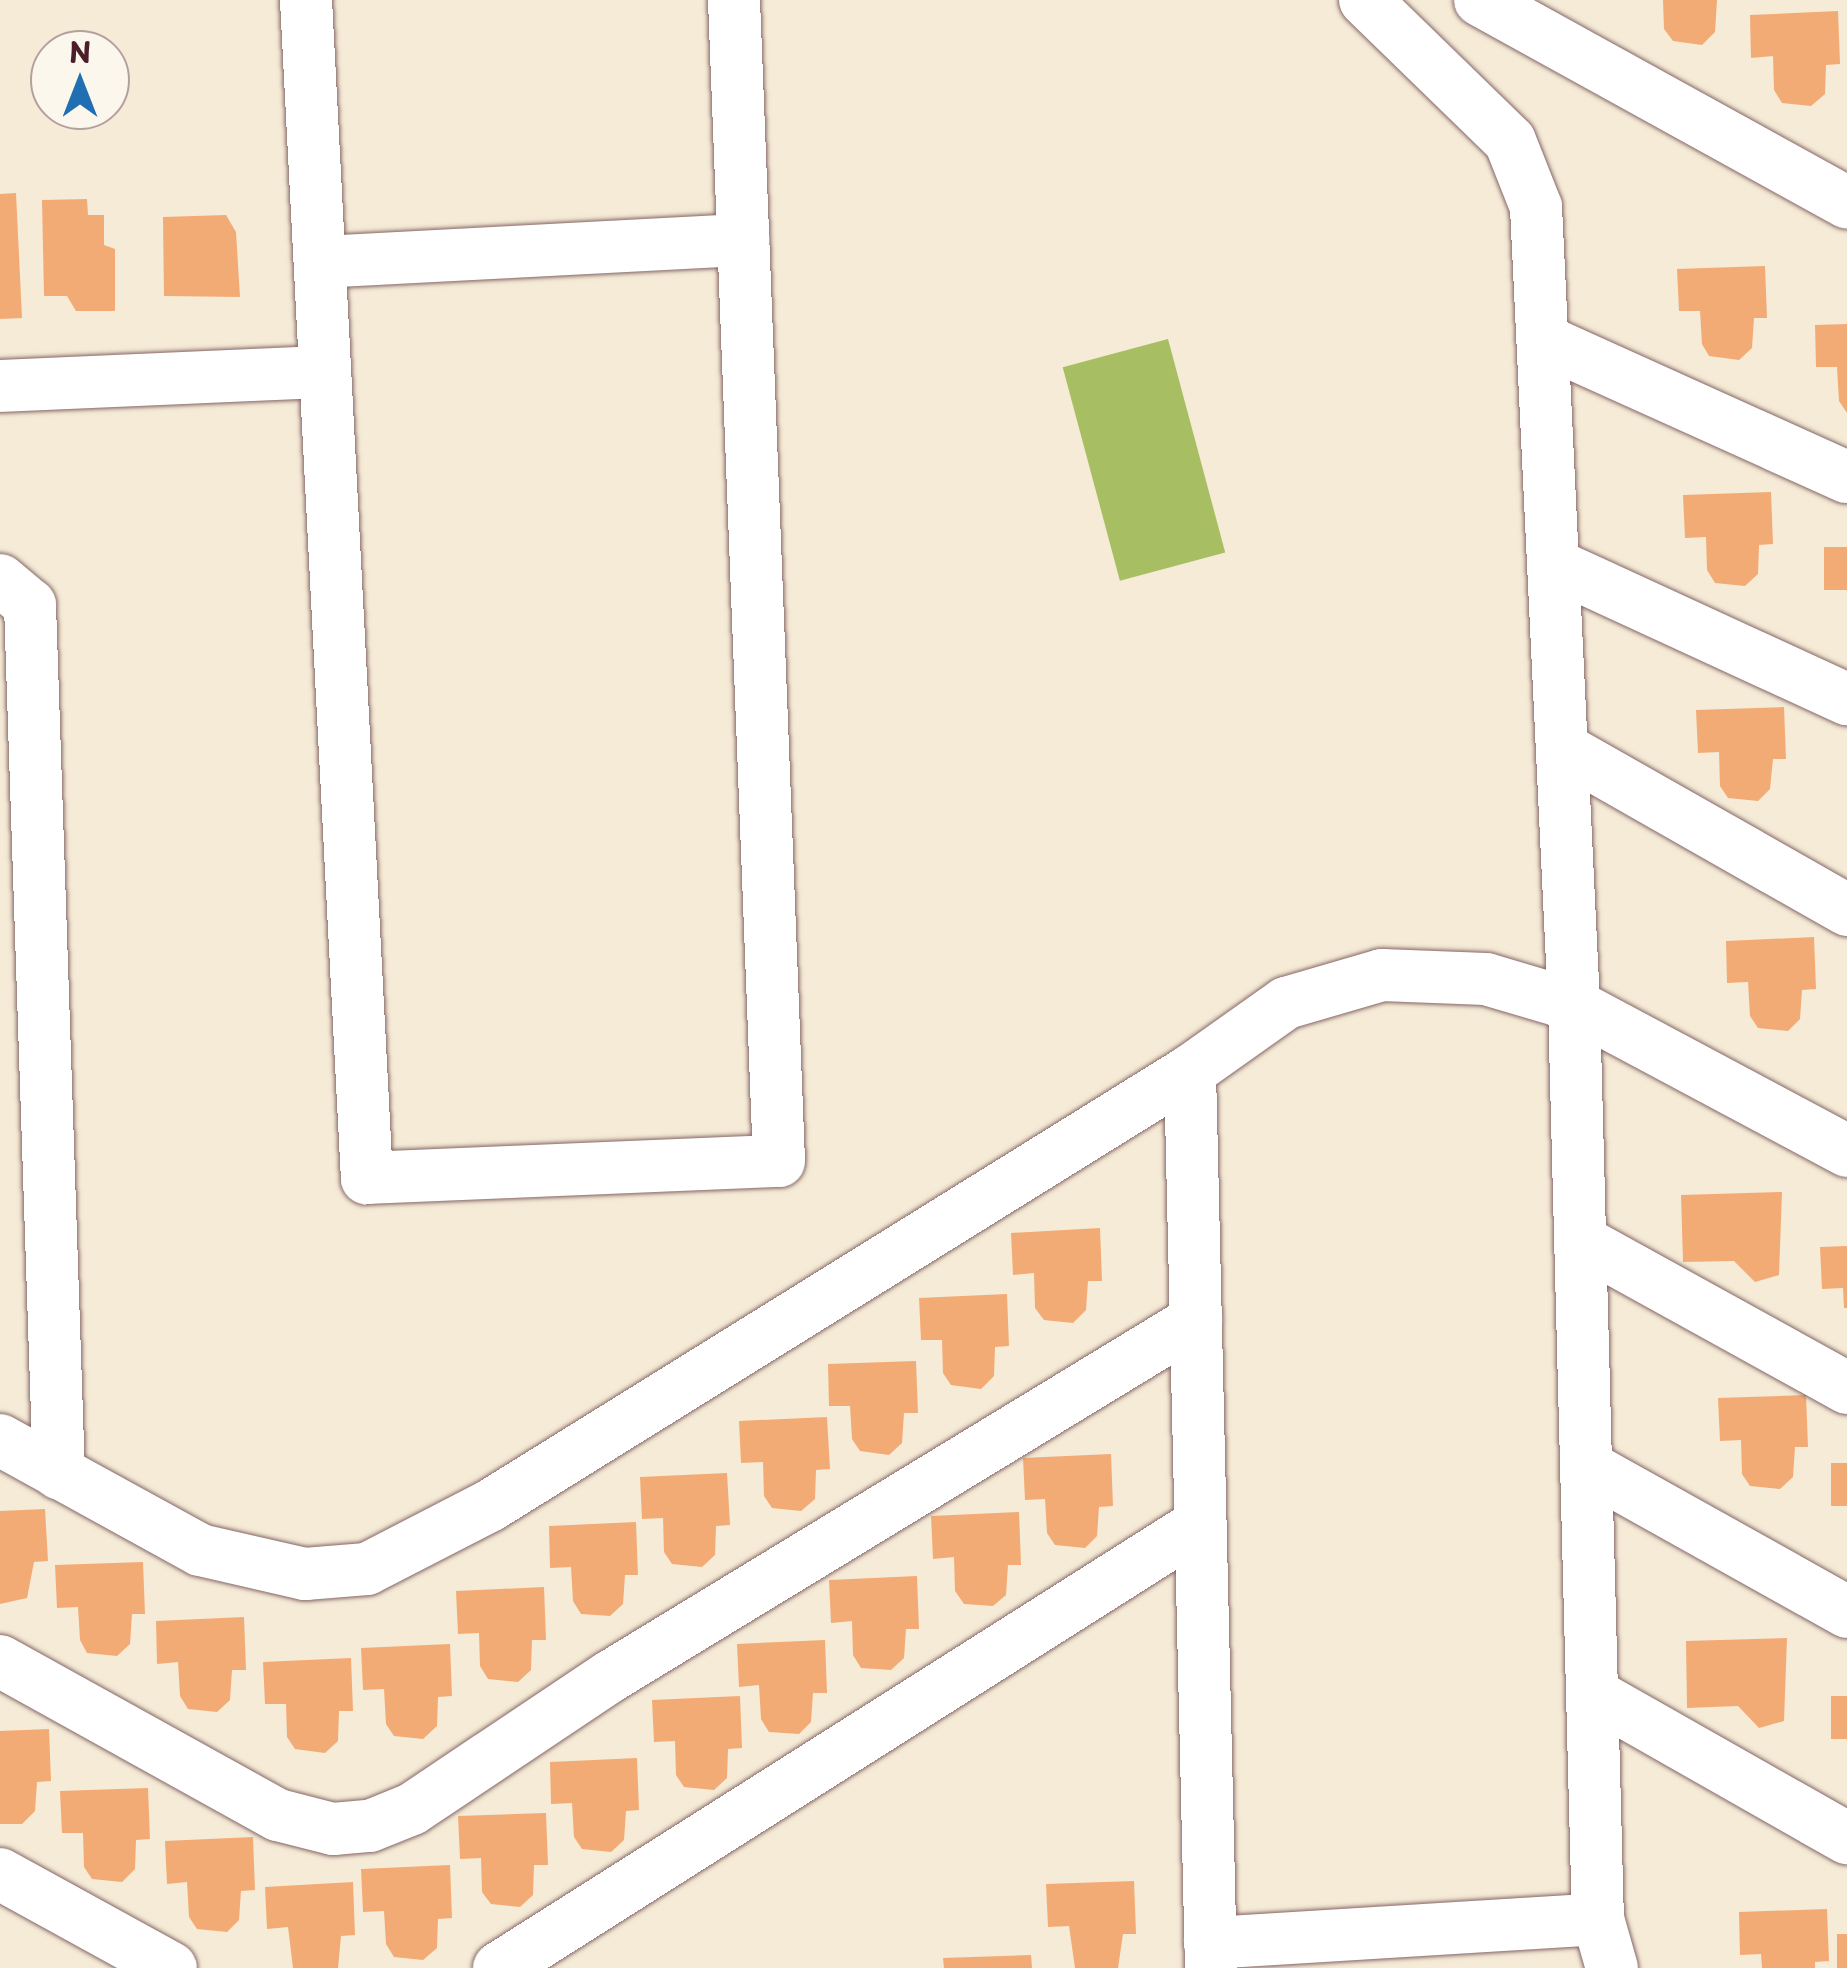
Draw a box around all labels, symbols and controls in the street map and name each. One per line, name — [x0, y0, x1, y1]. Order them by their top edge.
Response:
north arrow — [30, 30, 130, 130]
text: N — [69, 30, 91, 73]

